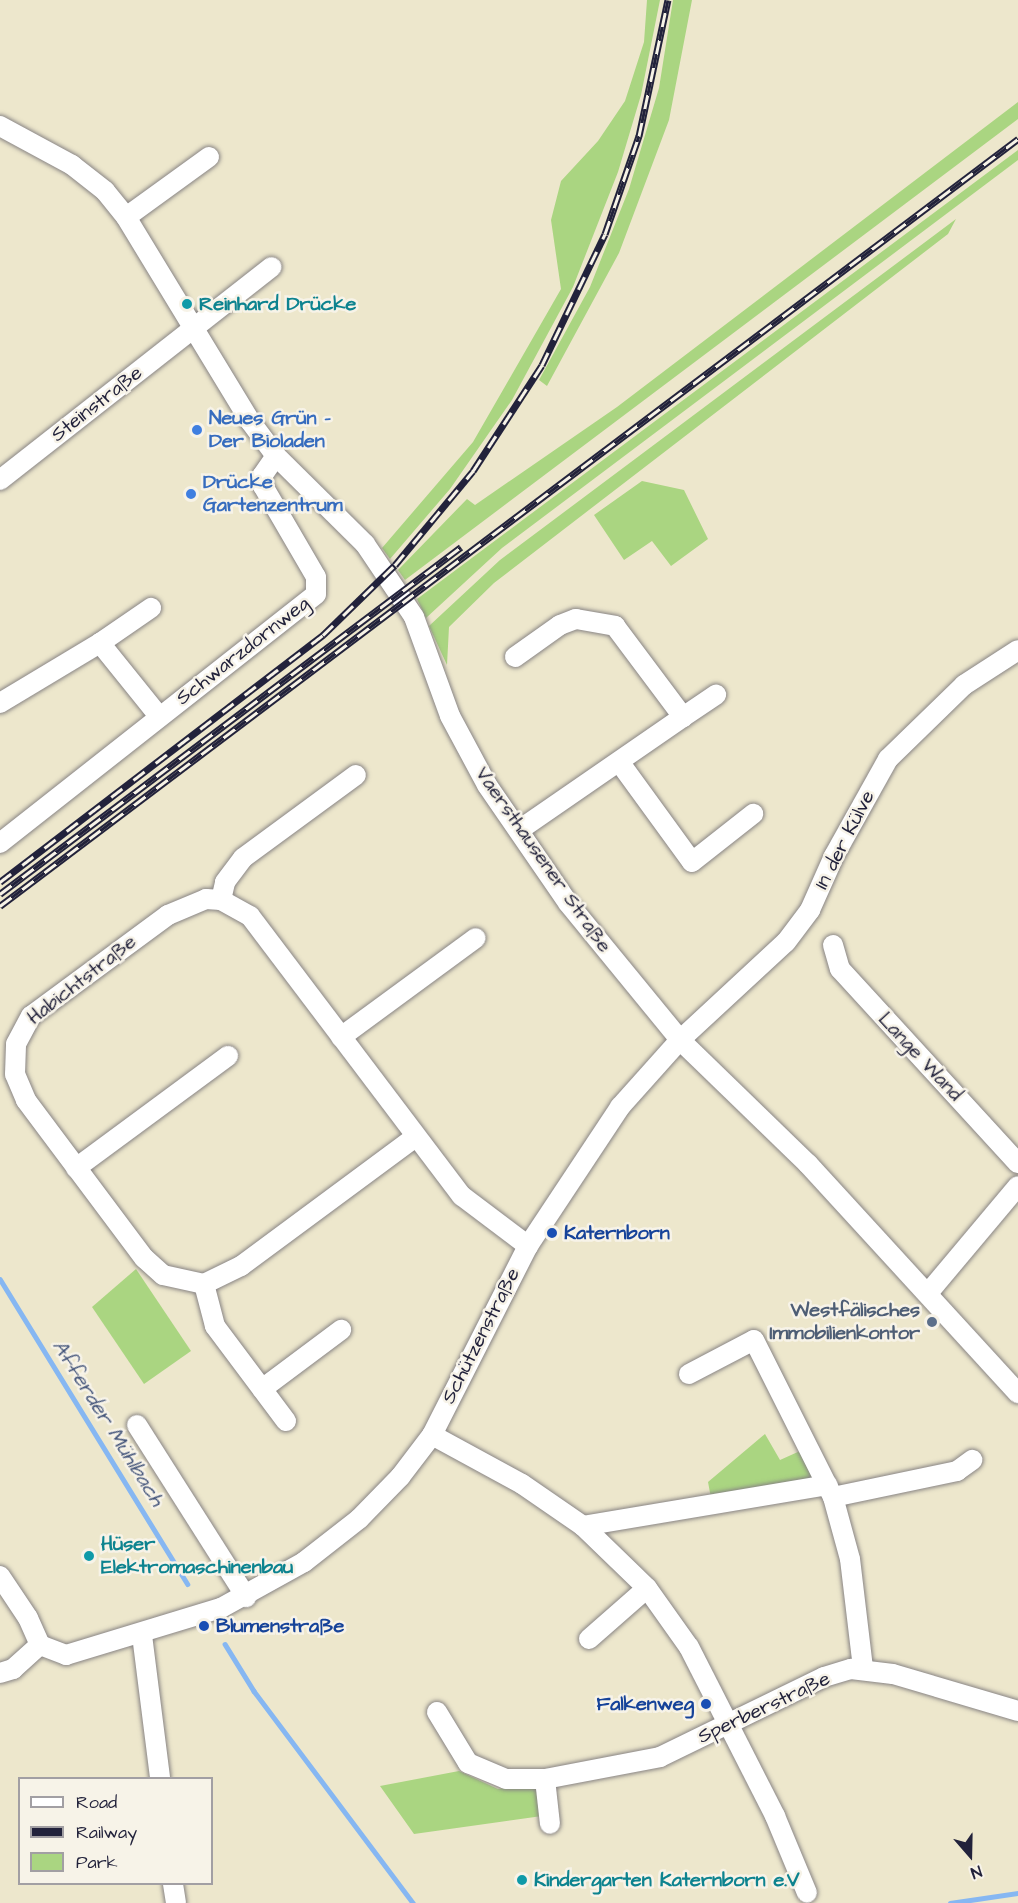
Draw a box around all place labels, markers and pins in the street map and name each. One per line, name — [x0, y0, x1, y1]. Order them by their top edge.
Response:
place label: Reinhard Drücke — [199, 292, 356, 316]
marker: Reinhard Drücke — [180, 297, 194, 311]
place label: Neues Grün - Der Bioladen — [209, 406, 331, 453]
marker: Neues Grün - Der Bioladen — [190, 423, 204, 437]
place label: Drücke Gartenzentrum — [203, 470, 343, 517]
marker: Drücke Gartenzentrum — [184, 487, 198, 501]
place label: Katernborn — [564, 1221, 670, 1245]
marker: Katernborn — [545, 1226, 559, 1240]
place label: Westfälisches Immobilienkontor — [769, 1298, 920, 1345]
marker: Westfälisches Immobilienkontor — [925, 1315, 939, 1329]
place label: Hüser Elektromaschinenbau — [101, 1532, 293, 1579]
marker: Hüser Elektromaschinenbau — [82, 1549, 96, 1563]
place label: Blumenstraße — [216, 1614, 344, 1638]
marker: Blumenstraße — [197, 1619, 211, 1633]
place label: Falkenweg — [596, 1692, 694, 1716]
marker: Falkenweg — [699, 1697, 713, 1711]
place label: Kindergarten Katernborn e.V — [534, 1868, 800, 1892]
marker: Kindergarten Katernborn e.V — [515, 1873, 529, 1887]

